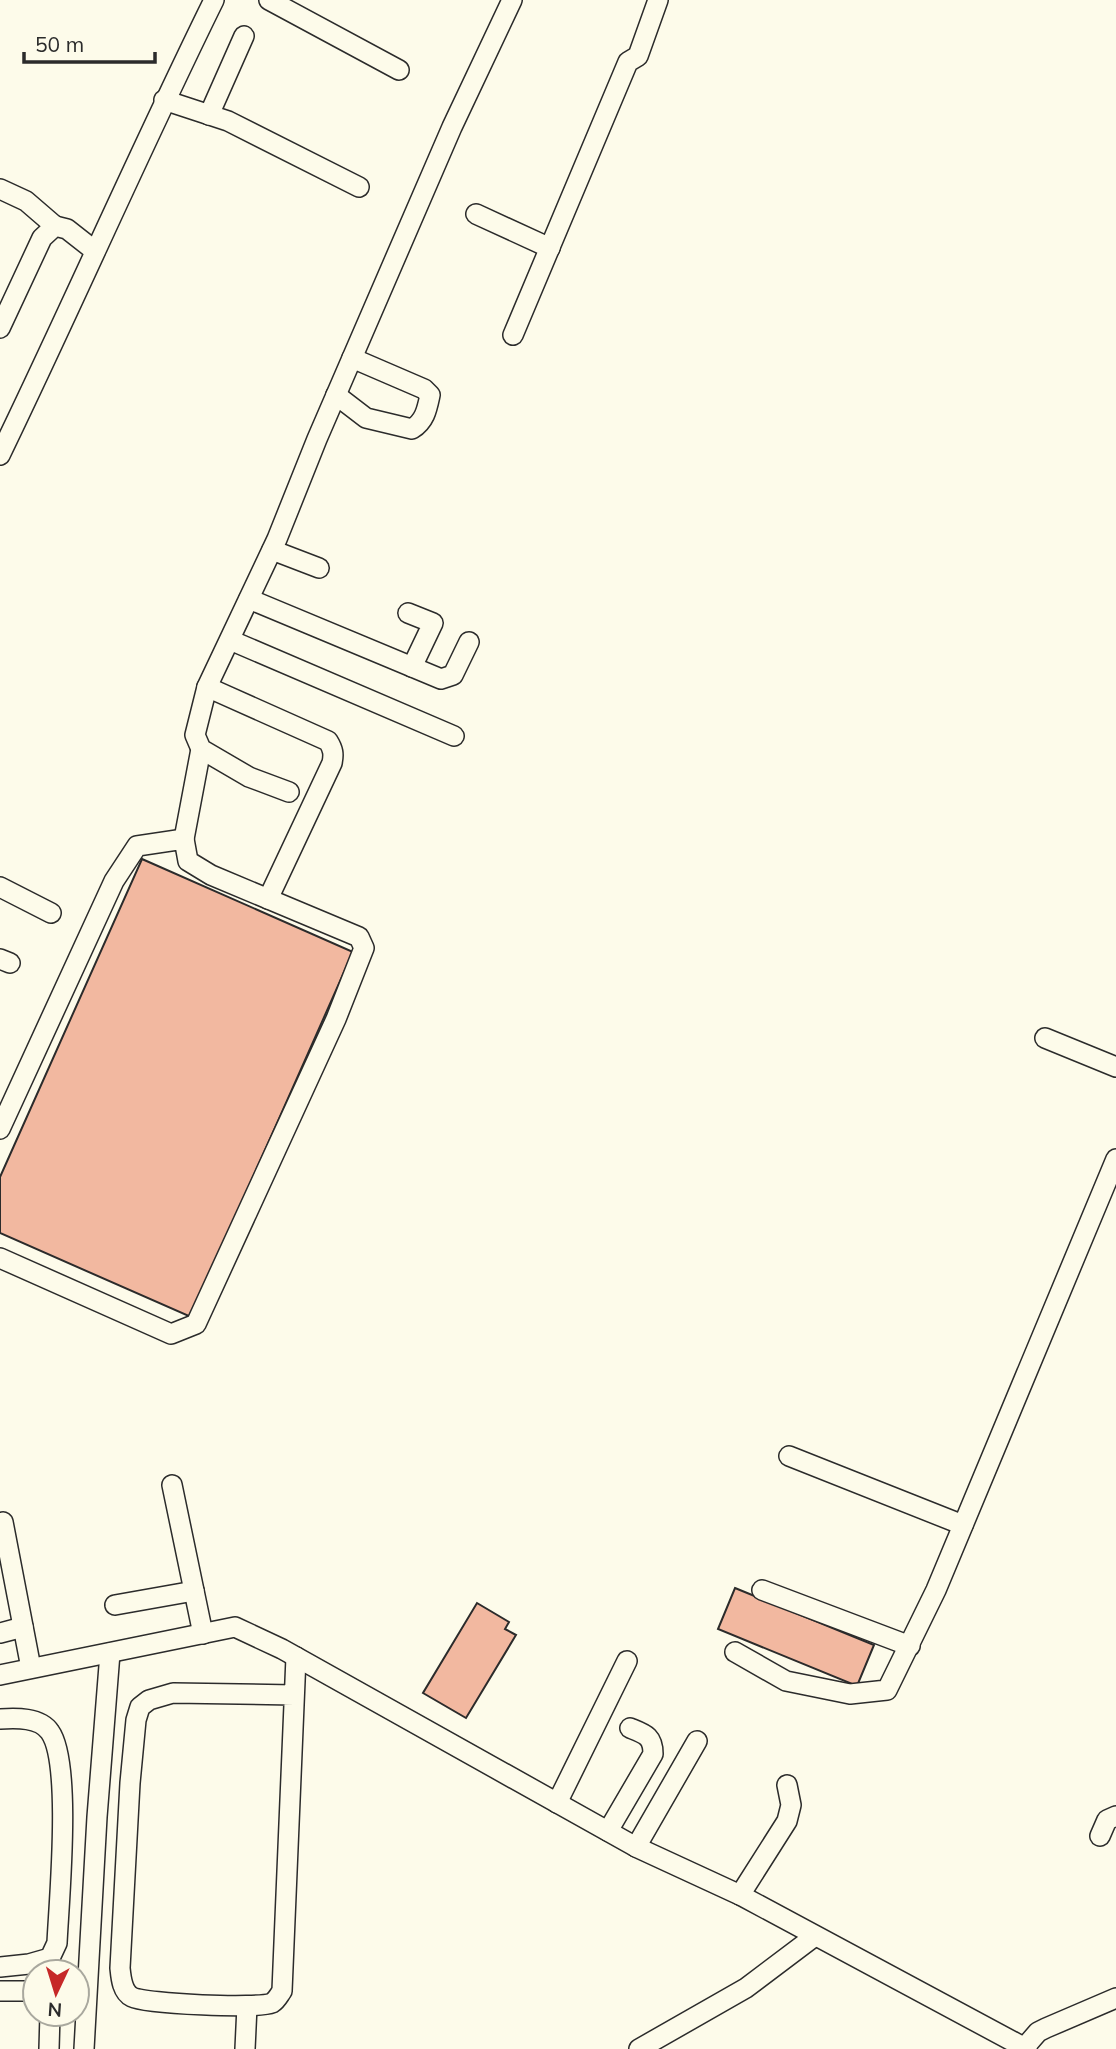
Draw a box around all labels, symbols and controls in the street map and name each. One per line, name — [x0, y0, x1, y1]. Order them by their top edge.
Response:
scale bar — [24, 21, 156, 65]
text: 50 m — [35, 31, 84, 57]
north arrow — [21, 1958, 91, 2028]
text: N — [47, 1997, 63, 2022]

